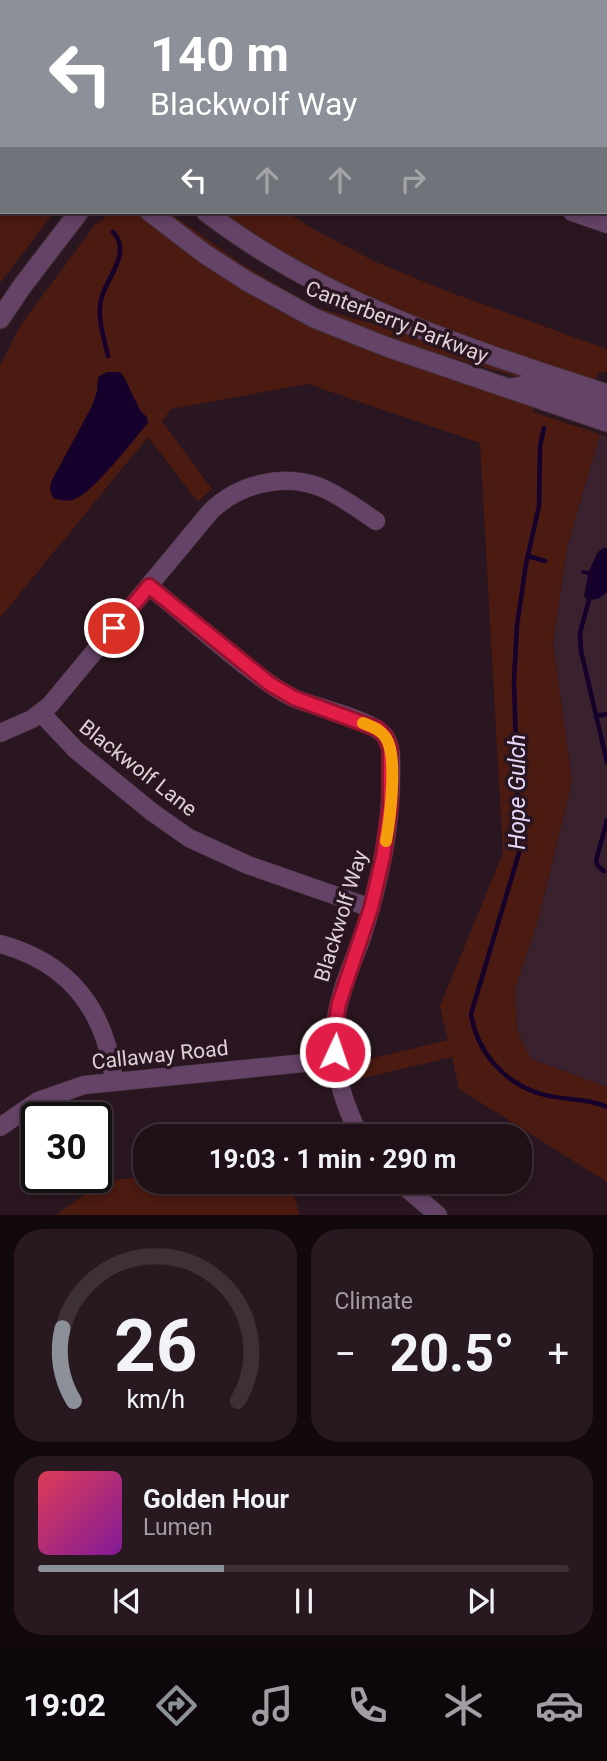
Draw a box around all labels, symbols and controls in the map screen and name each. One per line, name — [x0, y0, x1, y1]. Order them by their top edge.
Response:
text: 140 m — [150, 26, 289, 83]
icon: left — [35, 28, 126, 119]
text: Blackwolf Way — [150, 85, 357, 123]
icon: left — [175, 161, 213, 199]
icon: ahead — [248, 161, 286, 199]
icon: ahead — [321, 161, 359, 199]
icon: right — [394, 161, 432, 199]
street label: Canterberry Parkway — [302, 276, 492, 368]
pin — [84, 598, 144, 658]
icon: arrive — [95, 609, 133, 647]
street label: Blackwolf Lane — [75, 715, 201, 821]
water label: Hope Gulch — [504, 734, 531, 850]
street label: Blackwolf Way — [310, 847, 372, 985]
position arrow — [298, 1015, 372, 1089]
street label: Callaway Road — [91, 1036, 229, 1074]
speed limit sign: 30 — [21, 1102, 112, 1193]
text: 19:03 · 1 min · 290 m — [209, 1144, 456, 1174]
text: Climate — [335, 1288, 413, 1315]
text: 26 — [113, 1304, 197, 1390]
text: 20.5° — [389, 1323, 514, 1384]
text: − — [335, 1332, 356, 1376]
text: + — [547, 1332, 569, 1376]
text: km/h — [126, 1385, 185, 1414]
text: Golden Hour — [143, 1484, 289, 1514]
text: Lumen — [143, 1514, 213, 1541]
icon: previous — [108, 1582, 146, 1620]
icon: pause — [285, 1582, 323, 1620]
icon: next — [462, 1582, 500, 1620]
icon: directions — [152, 1681, 201, 1730]
icon: music — [248, 1681, 297, 1730]
icon: phone — [343, 1681, 392, 1730]
icon: climate — [439, 1681, 488, 1730]
icon: car — [535, 1681, 584, 1730]
text: 19:02 — [23, 1686, 106, 1724]

